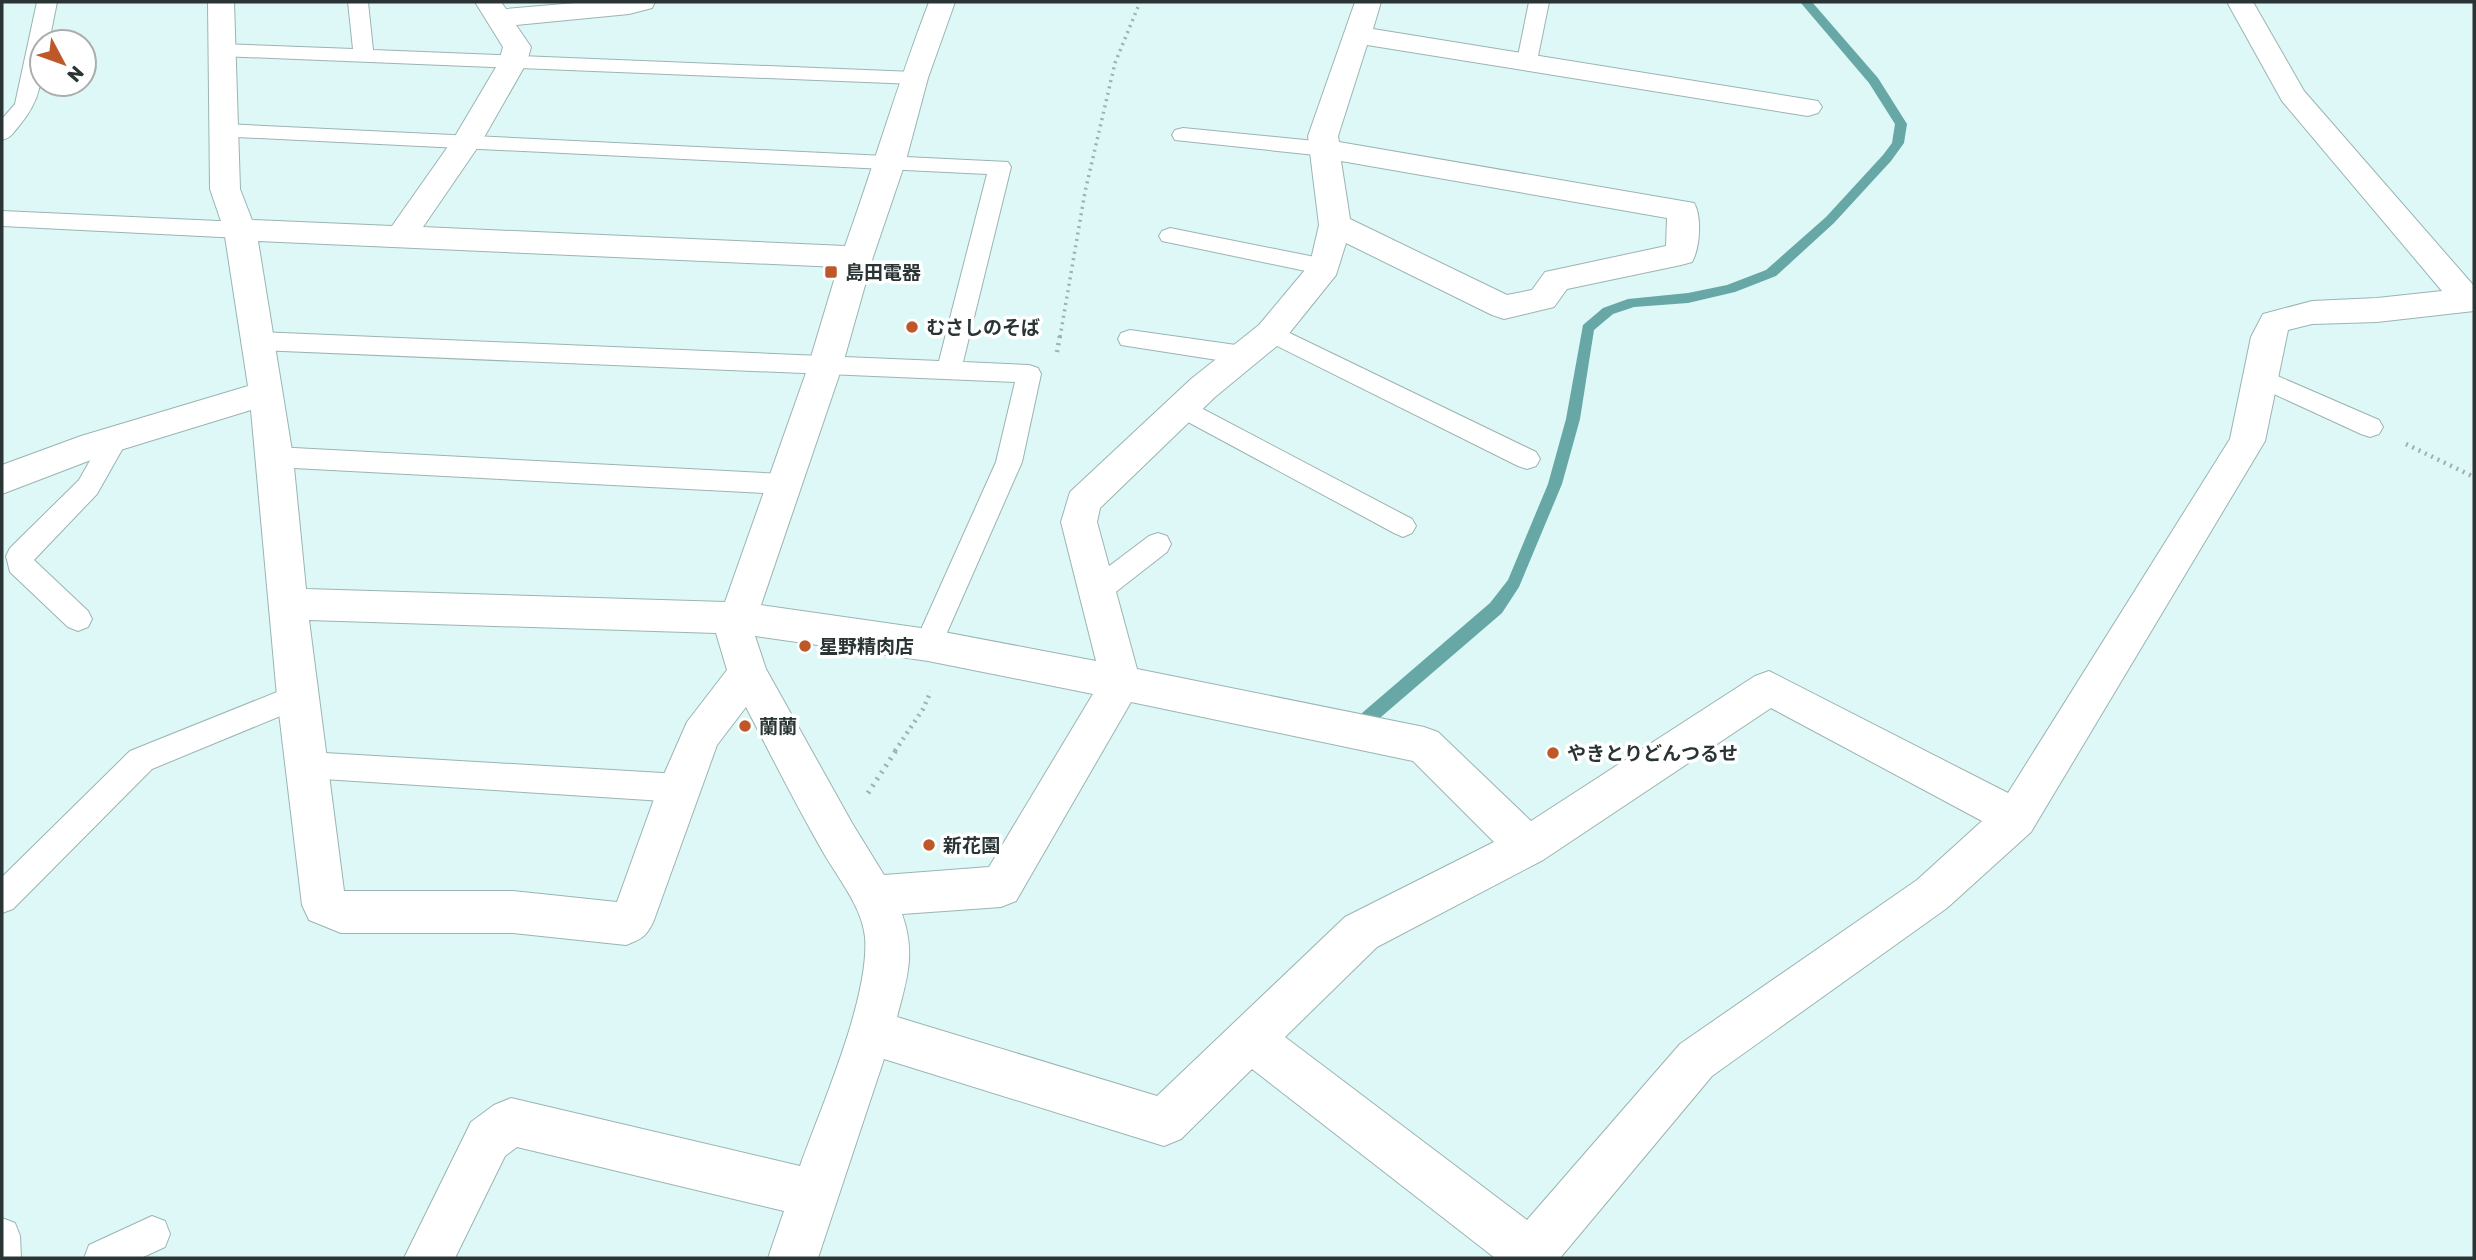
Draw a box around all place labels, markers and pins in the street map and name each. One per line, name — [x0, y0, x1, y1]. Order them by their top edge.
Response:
place label: 島田電器 — [845, 261, 921, 284]
marker: 島田電器 — [823, 264, 839, 280]
place label: むさしのそば — [926, 316, 1040, 339]
marker: むさしのそば — [904, 319, 920, 335]
place label: 星野精肉店 — [819, 635, 914, 658]
marker: 星野精肉店 — [797, 638, 813, 654]
place label: 蘭蘭 — [759, 715, 797, 738]
marker: 蘭蘭 — [737, 718, 753, 734]
place label: やきとりどんつるせ — [1567, 742, 1738, 765]
marker: やきとりどんつるせ — [1545, 745, 1561, 761]
place label: 新花園 — [943, 834, 1000, 857]
marker: 新花園 — [921, 837, 937, 853]

